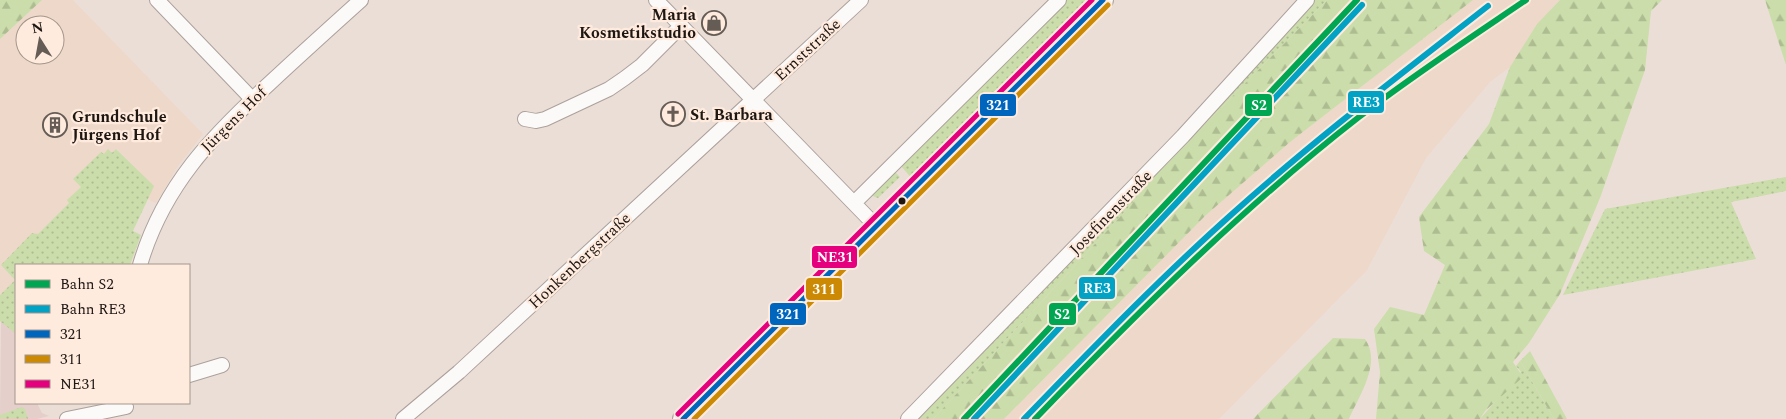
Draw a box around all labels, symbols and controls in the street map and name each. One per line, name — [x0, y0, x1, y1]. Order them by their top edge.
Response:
place label: Maria Kosmetikstudio — [579, 3, 697, 45]
shop icon: Maria Kosmetikstudio — [701, 10, 727, 36]
street label: Ernststraße — [769, 13, 846, 87]
north arrow — [15, 15, 65, 65]
text: N — [30, 16, 45, 39]
street label: Jürgens Hof — [195, 80, 273, 158]
line badge: RE3 — [1347, 90, 1385, 114]
text: RE3 — [1352, 92, 1380, 113]
line badge: 321 — [979, 93, 1017, 117]
line badge: S2 — [1244, 93, 1273, 117]
text: 321 — [986, 95, 1010, 116]
text: S2 — [1251, 95, 1267, 116]
church icon: St. Barbara — [660, 101, 686, 127]
place label: St. Barbara — [690, 103, 774, 127]
place label: Grundschule Jürgens Hof — [72, 105, 167, 147]
building icon: Grundschule Jürgens Hof — [42, 112, 68, 138]
street label: Josefinenstraße — [1064, 165, 1158, 261]
unlabelled marker — [897, 196, 907, 206]
street label: Honkenbergstraße — [523, 207, 636, 315]
line badge: NE31 — [811, 245, 858, 269]
text: NE31 — [817, 247, 853, 268]
legend — [15, 264, 190, 404]
text: Bahn S2 — [60, 273, 114, 296]
line badge: RE3 — [1078, 276, 1116, 300]
line badge: 311 — [805, 277, 843, 301]
text: RE3 — [1083, 278, 1111, 299]
text: 311 — [812, 279, 836, 300]
text: Bahn RE3 — [60, 298, 126, 321]
line badge: 321 — [769, 302, 807, 326]
line badge: S2 — [1048, 302, 1077, 326]
text: 321 — [776, 304, 800, 325]
text: S2 — [1054, 304, 1070, 325]
text: 321 — [60, 323, 83, 346]
text: 311 — [60, 348, 83, 371]
text: NE31 — [60, 373, 97, 396]

